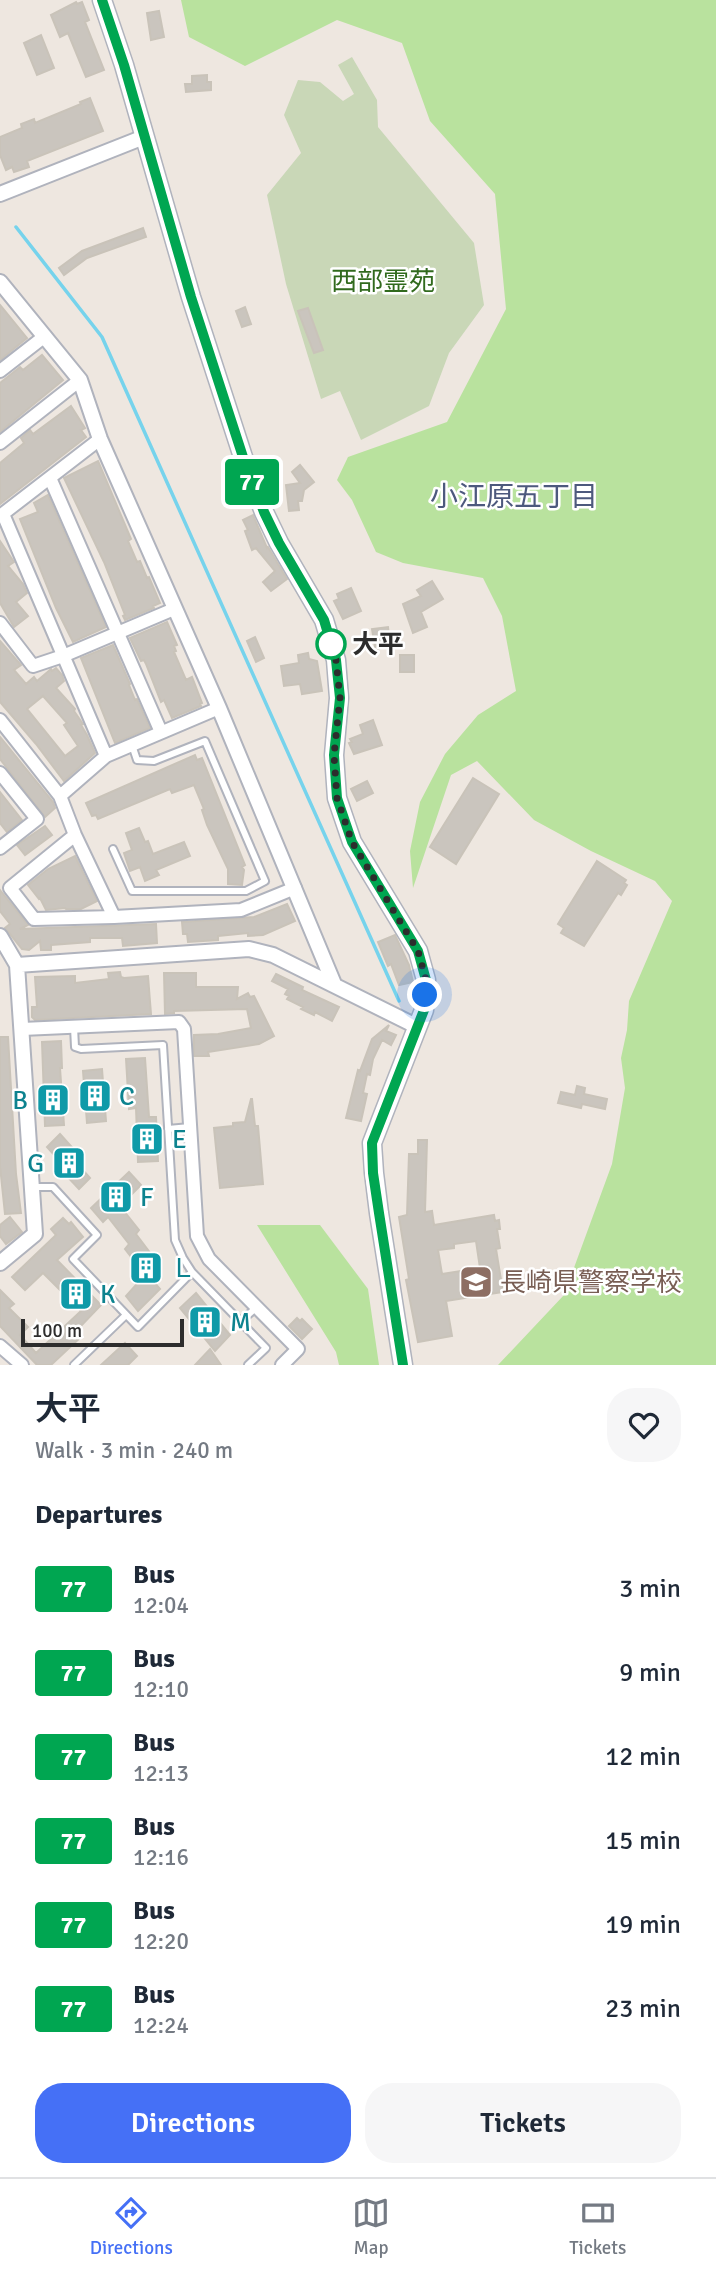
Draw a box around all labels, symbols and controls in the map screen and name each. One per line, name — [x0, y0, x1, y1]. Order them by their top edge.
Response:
park label: 西部霊苑 — [331, 266, 435, 298]
line badge: 77 — [220, 459, 284, 505]
text: 77 — [239, 467, 265, 497]
district label: 小江原五丁目 — [430, 480, 598, 514]
marker: 大平 — [316, 629, 346, 659]
place label: 大平 — [352, 629, 404, 661]
your location — [407, 977, 442, 1012]
building icon: C — [76, 1077, 114, 1115]
building icon: B — [34, 1081, 72, 1119]
place label: C — [119, 1081, 135, 1113]
place label: B — [12, 1085, 28, 1117]
building icon: E — [128, 1120, 166, 1158]
place label: E — [172, 1124, 187, 1156]
building icon: G — [50, 1144, 88, 1182]
place label: G — [27, 1148, 44, 1180]
building icon: F — [97, 1178, 135, 1216]
place label: F — [140, 1182, 154, 1214]
building icon: Ｌ — [127, 1249, 165, 1287]
place label: Ｌ — [170, 1253, 196, 1285]
school or university icon: 長崎県警察学校 — [457, 1263, 495, 1301]
place label: 長崎県警察学校 — [500, 1267, 682, 1299]
building icon: K — [57, 1275, 95, 1313]
place label: K — [100, 1279, 116, 1311]
building icon: M — [186, 1303, 224, 1341]
place label: M — [230, 1307, 251, 1339]
scale bar — [21, 1316, 184, 1348]
text: 100 m — [32, 1319, 82, 1343]
button: heart — [607, 1388, 681, 1462]
text: 大平 — [35, 1389, 101, 1430]
text: Walk · 3 min · 240 m — [35, 1436, 233, 1465]
text: Departures — [35, 1499, 162, 1531]
text: Bus — [133, 1559, 175, 1591]
text: 3 min — [619, 1573, 681, 1605]
text: 77 — [61, 1574, 86, 1604]
text: 12:04 — [133, 1591, 189, 1620]
text: Bus — [133, 1643, 175, 1675]
text: 9 min — [619, 1657, 681, 1689]
text: 77 — [61, 1658, 86, 1688]
text: 12:10 — [133, 1675, 189, 1704]
text: Bus — [133, 1727, 175, 1759]
text: 12 min — [605, 1741, 681, 1773]
text: 77 — [61, 1742, 86, 1772]
text: 12:13 — [133, 1759, 189, 1788]
text: Bus — [133, 1811, 175, 1843]
text: 15 min — [605, 1825, 681, 1857]
text: 77 — [61, 1826, 86, 1856]
text: 12:16 — [133, 1843, 189, 1872]
text: Bus — [133, 1895, 175, 1927]
text: 19 min — [605, 1909, 681, 1941]
text: 77 — [61, 1910, 86, 1940]
text: 12:20 — [133, 1927, 189, 1956]
text: Bus — [133, 1979, 175, 2011]
text: 23 min — [605, 1993, 681, 2025]
text: 77 — [61, 1994, 86, 2024]
text: 12:24 — [133, 2011, 189, 2040]
button: Directions — [35, 2083, 351, 2163]
button: Tickets — [365, 2083, 681, 2163]
tab: Directions — [90, 2194, 173, 2260]
tab: Map — [352, 2194, 390, 2260]
tab: Tickets — [569, 2194, 626, 2260]

